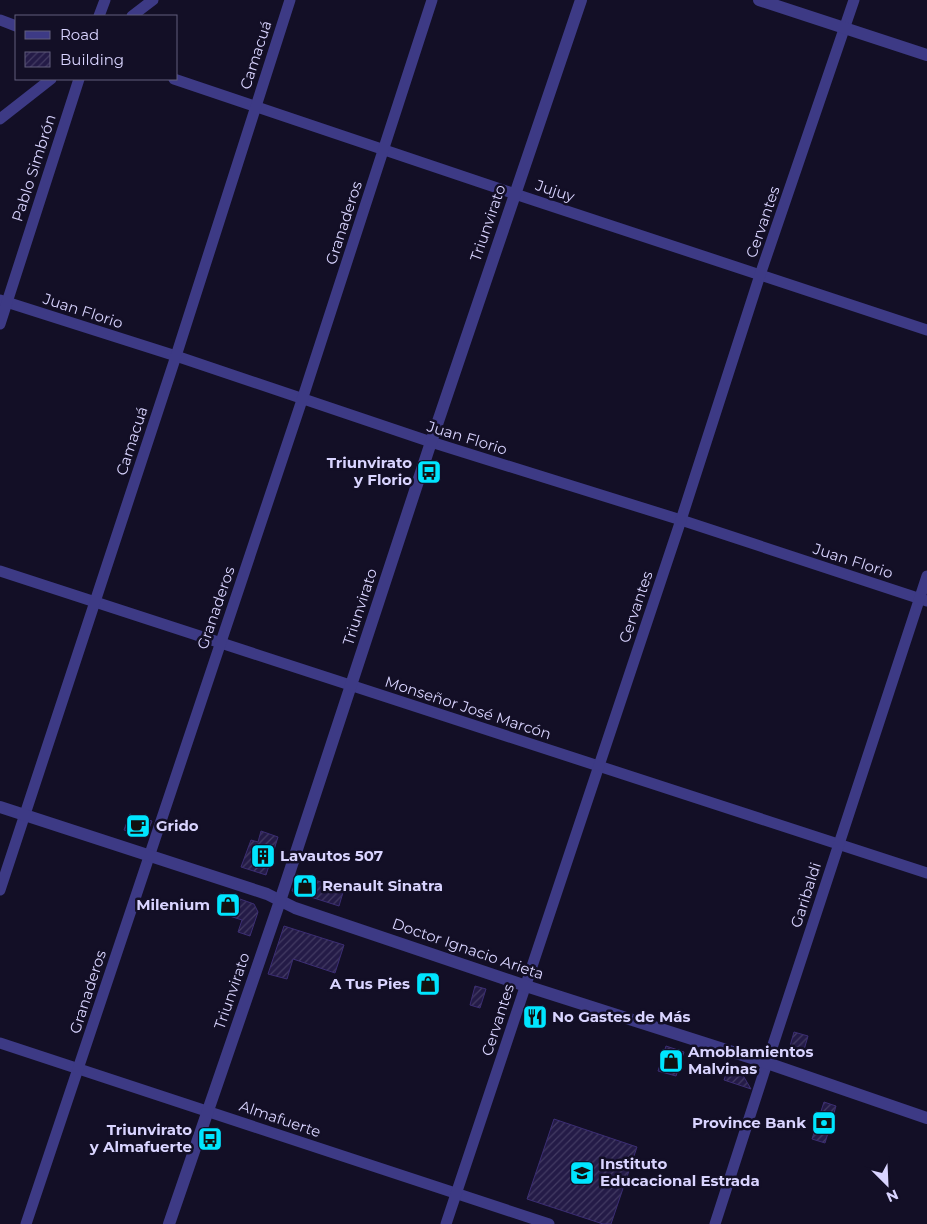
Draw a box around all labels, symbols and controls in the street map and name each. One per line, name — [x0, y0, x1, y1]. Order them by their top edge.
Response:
legend — [15, 15, 178, 80]
street label: Camacuá — [235, 18, 276, 92]
text: Road — [60, 25, 99, 44]
text: Building — [60, 50, 124, 69]
street label: Pablo Simbrón — [7, 112, 60, 224]
street label: Jujuy — [532, 175, 578, 206]
street label: Granaderos — [321, 179, 366, 267]
street label: Triunvirato — [466, 182, 510, 264]
street label: Cervantes — [741, 183, 784, 260]
street label: Juan Florio — [40, 288, 125, 332]
street label: Camacuá — [111, 404, 152, 478]
street label: Juan Florio — [424, 416, 510, 459]
place label: Triunvirato y Florio — [327, 453, 412, 489]
bus stop icon: Triunvirato y Florio — [416, 459, 442, 485]
street label: Juan Florio — [810, 538, 895, 582]
street label: Granaderos — [192, 564, 239, 652]
street label: Triunvirato — [338, 566, 381, 648]
street label: Cervantes — [614, 568, 657, 645]
street label: Monseñor José Marcón — [383, 672, 554, 743]
cafe icon: Grido — [125, 813, 151, 839]
place label: Grido — [156, 816, 199, 835]
building icon: Lavautos 507 — [250, 843, 276, 869]
place label: Lavautos 507 — [280, 846, 383, 865]
street label: Garibaldi — [786, 860, 825, 930]
shop icon: Renault Sinatra — [292, 873, 318, 899]
place label: Renault Sinatra — [322, 876, 443, 895]
shop icon: Milenium — [215, 892, 241, 918]
place label: Milenium — [136, 895, 210, 914]
street label: Doctor Ignacio Arieta — [390, 914, 547, 983]
street label: Granaderos — [65, 948, 110, 1036]
street label: Triunvirato — [210, 950, 254, 1032]
shop icon: A Tus Pies — [415, 971, 441, 997]
place label: A Tus Pies — [329, 974, 410, 993]
street label: Cervantes — [477, 981, 518, 1058]
restaurant icon: No Gastes de Más — [522, 1004, 548, 1030]
place label: No Gastes de Más — [552, 1007, 691, 1026]
place label: Amoblamientos Malvinas — [687, 1042, 813, 1078]
shop icon: Amoblamientos Malvinas — [658, 1048, 684, 1074]
street label: Almafuerte — [237, 1096, 323, 1141]
bank icon: Province Bank — [811, 1110, 837, 1136]
place label: Province Bank — [692, 1113, 806, 1132]
place label: Triunvirato y Almafuerte — [89, 1120, 192, 1156]
bus stop icon: Triunvirato y Almafuerte — [197, 1126, 223, 1152]
place label: Instituto Educacional Estrada — [600, 1154, 760, 1190]
north arrow — [862, 1159, 912, 1209]
school or university icon: Instituto Educacional Estrada — [569, 1160, 595, 1186]
text: N — [883, 1185, 901, 1206]

